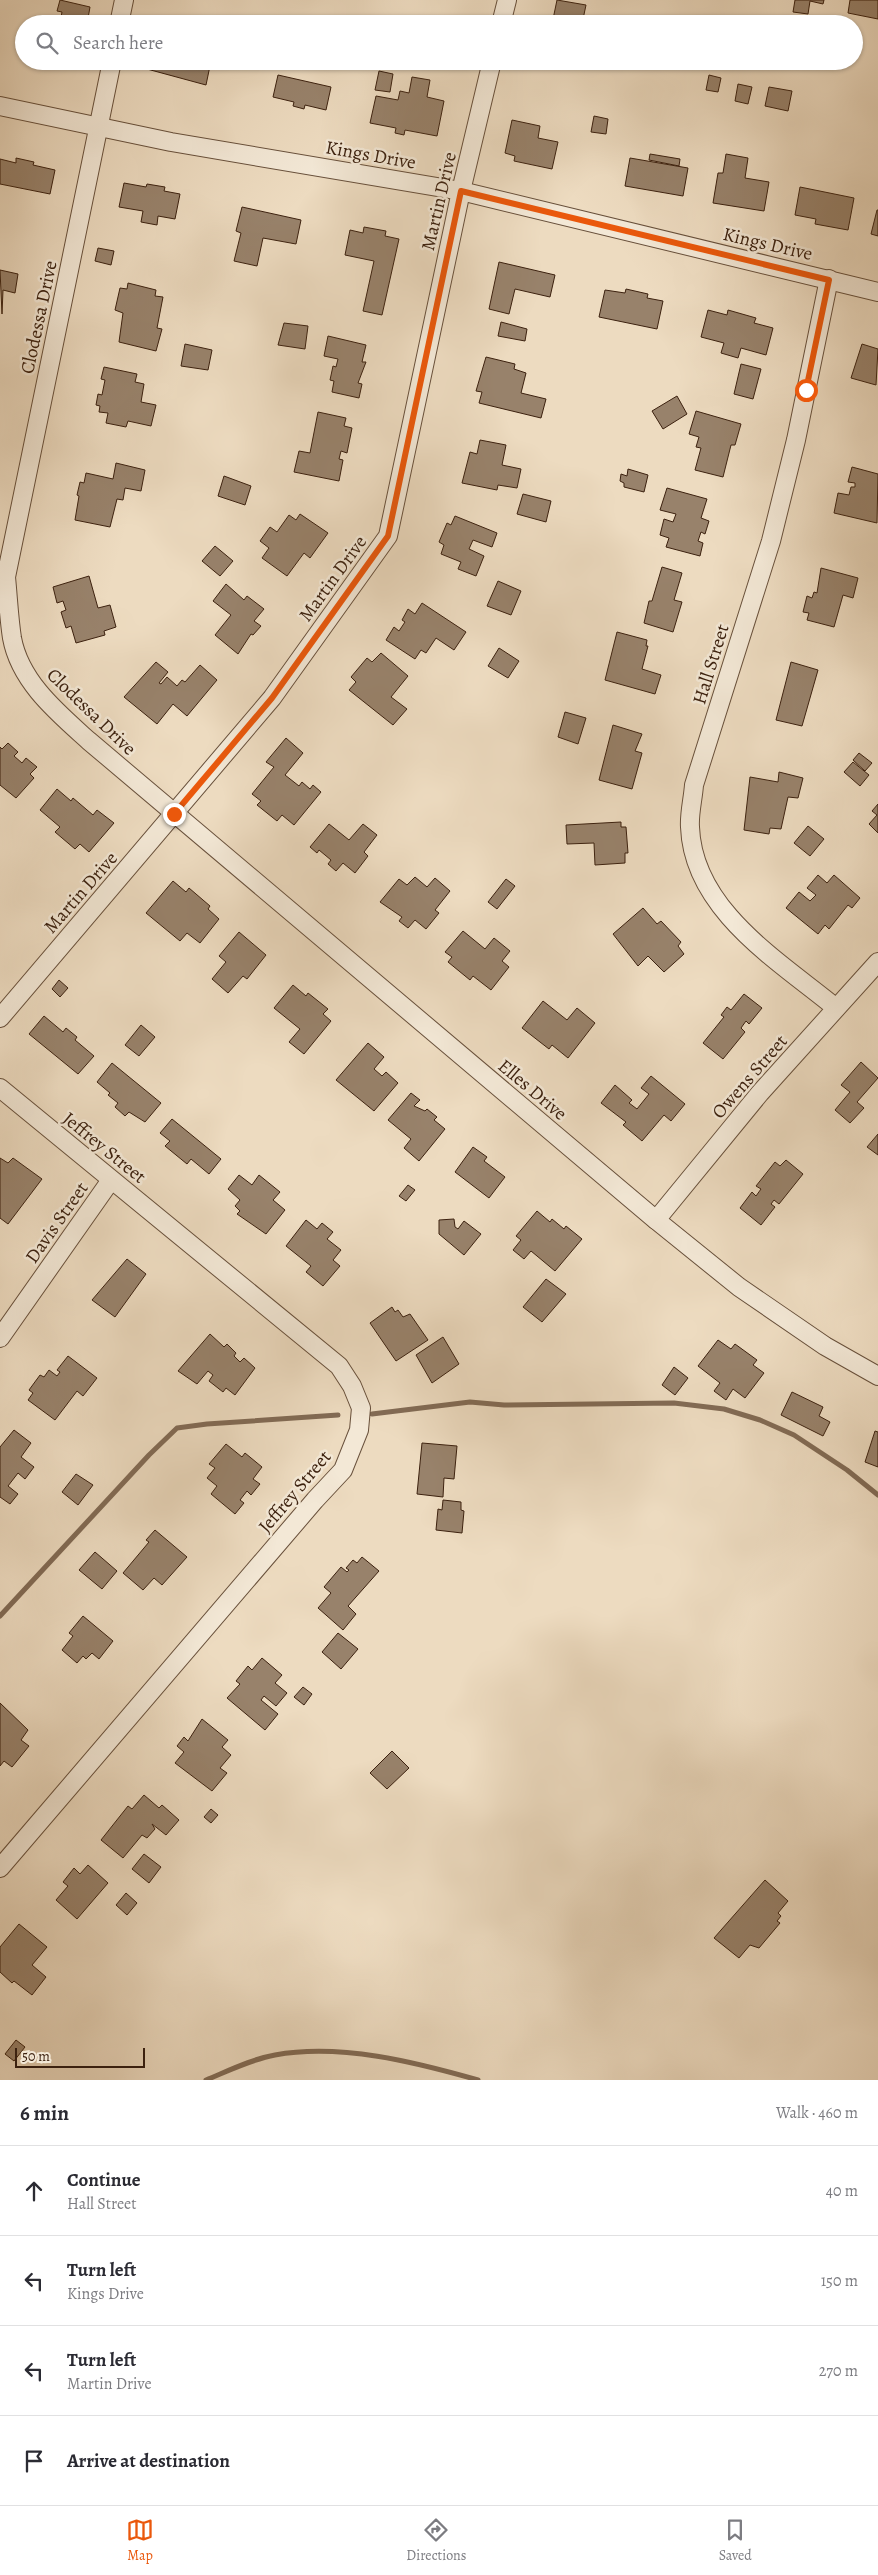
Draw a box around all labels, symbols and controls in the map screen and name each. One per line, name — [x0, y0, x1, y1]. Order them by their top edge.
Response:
search box — [15, 15, 863, 70]
icon: search — [33, 29, 61, 57]
text: Search here — [73, 30, 163, 56]
street label: Kings Drive — [324, 134, 418, 176]
street label: Martin Drive — [415, 149, 463, 253]
street label: Kings Drive — [720, 221, 815, 267]
street label: Clodessa Drive — [14, 258, 64, 376]
route start — [795, 379, 818, 402]
street label: Martin Drive — [293, 530, 373, 627]
street label: Hall Street — [686, 621, 735, 708]
street label: Clodessa Drive — [41, 662, 142, 761]
route end — [163, 803, 186, 826]
street label: Martin Drive — [38, 846, 124, 939]
street label: Owens Street — [706, 1029, 794, 1124]
street label: Elles Drive — [492, 1053, 573, 1126]
street label: Jeffrey Street — [57, 1106, 152, 1190]
street label: Davis Street — [19, 1177, 94, 1268]
street label: Jeffrey Street — [253, 1445, 337, 1538]
scale bar — [15, 2045, 145, 2068]
text: 50 m — [22, 2047, 50, 2066]
text: 6 min — [20, 2099, 69, 2127]
text: Walk · 460 m — [776, 2102, 858, 2124]
text: Continue — [67, 2167, 141, 2193]
icon: ahead — [20, 2177, 48, 2205]
text: 40 m — [826, 2180, 858, 2202]
text: Hall Street — [67, 2193, 137, 2215]
text: Turn left — [67, 2257, 136, 2283]
icon: left — [20, 2267, 48, 2295]
text: 150 m — [821, 2270, 858, 2292]
text: Kings Drive — [67, 2283, 144, 2305]
text: Turn left — [67, 2347, 136, 2373]
icon: left — [20, 2357, 48, 2385]
text: 270 m — [819, 2360, 858, 2382]
text: Martin Drive — [67, 2373, 152, 2395]
icon: arrive — [20, 2447, 48, 2475]
text: Arrive at destination — [67, 2448, 230, 2474]
tab: Map — [126, 2516, 154, 2565]
tab: Directions — [406, 2516, 466, 2565]
tab: Saved — [719, 2516, 752, 2565]

